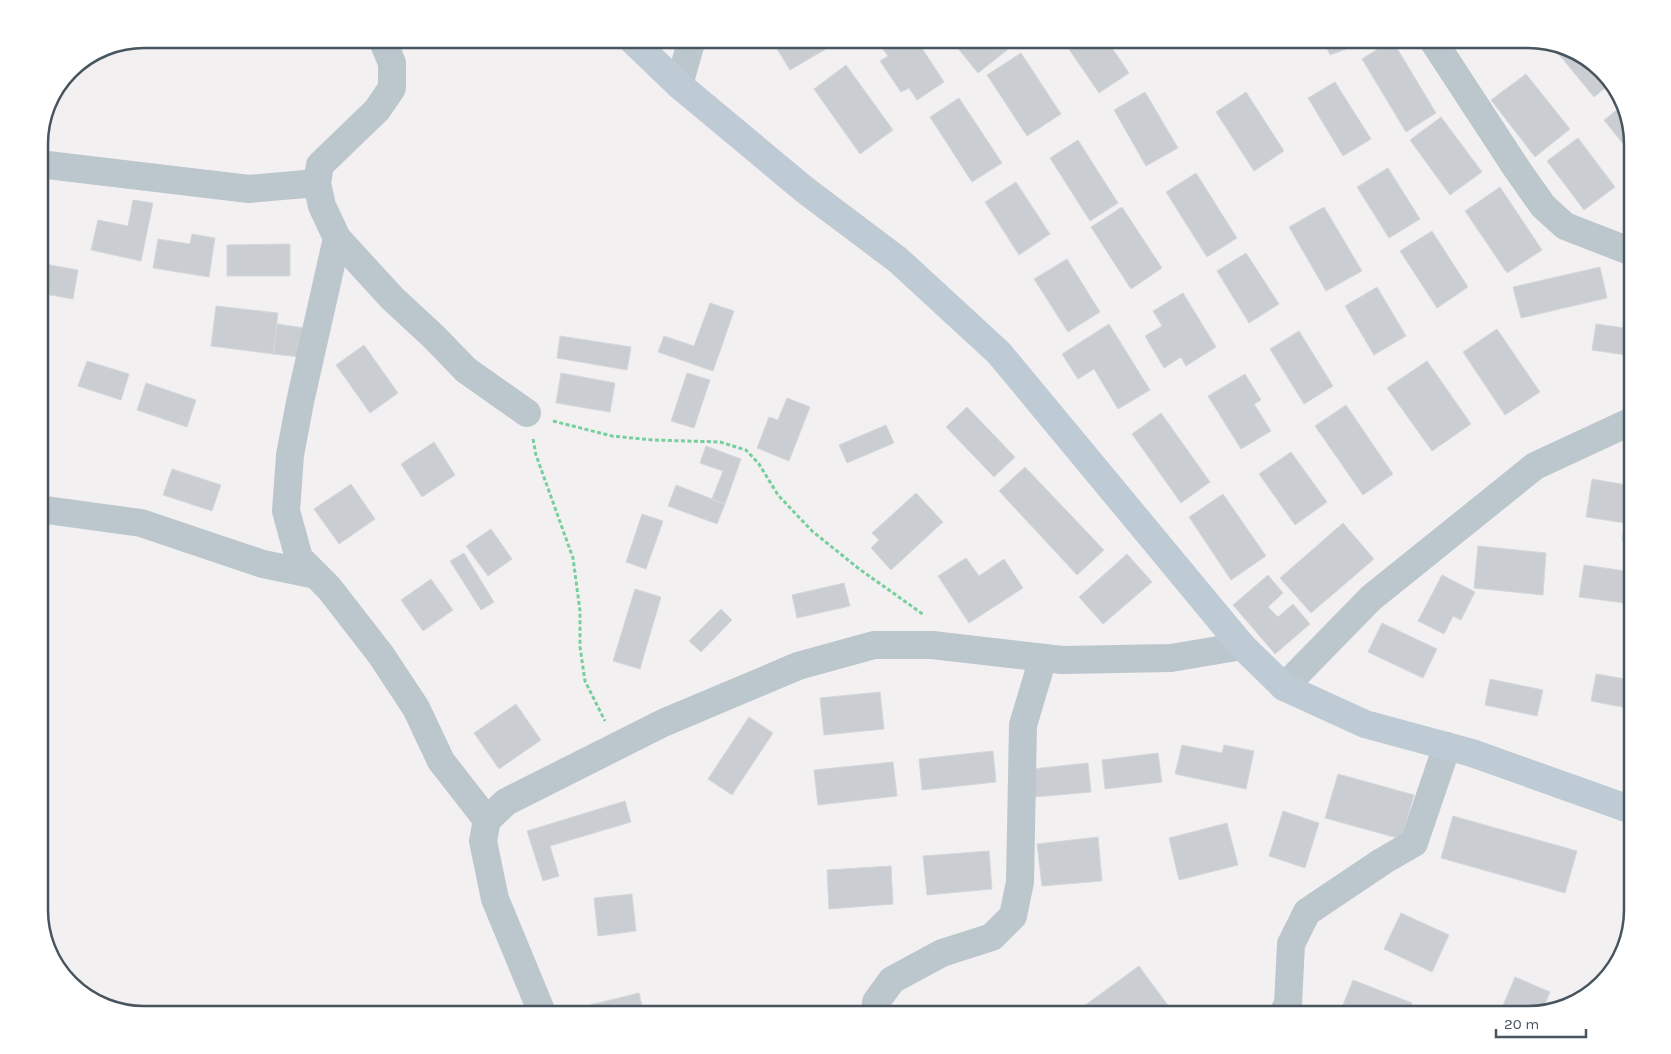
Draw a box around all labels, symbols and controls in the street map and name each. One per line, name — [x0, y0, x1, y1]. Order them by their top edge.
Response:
scale bar — [1496, 1006, 1586, 1038]
text: 20 m — [1504, 1015, 1539, 1033]

